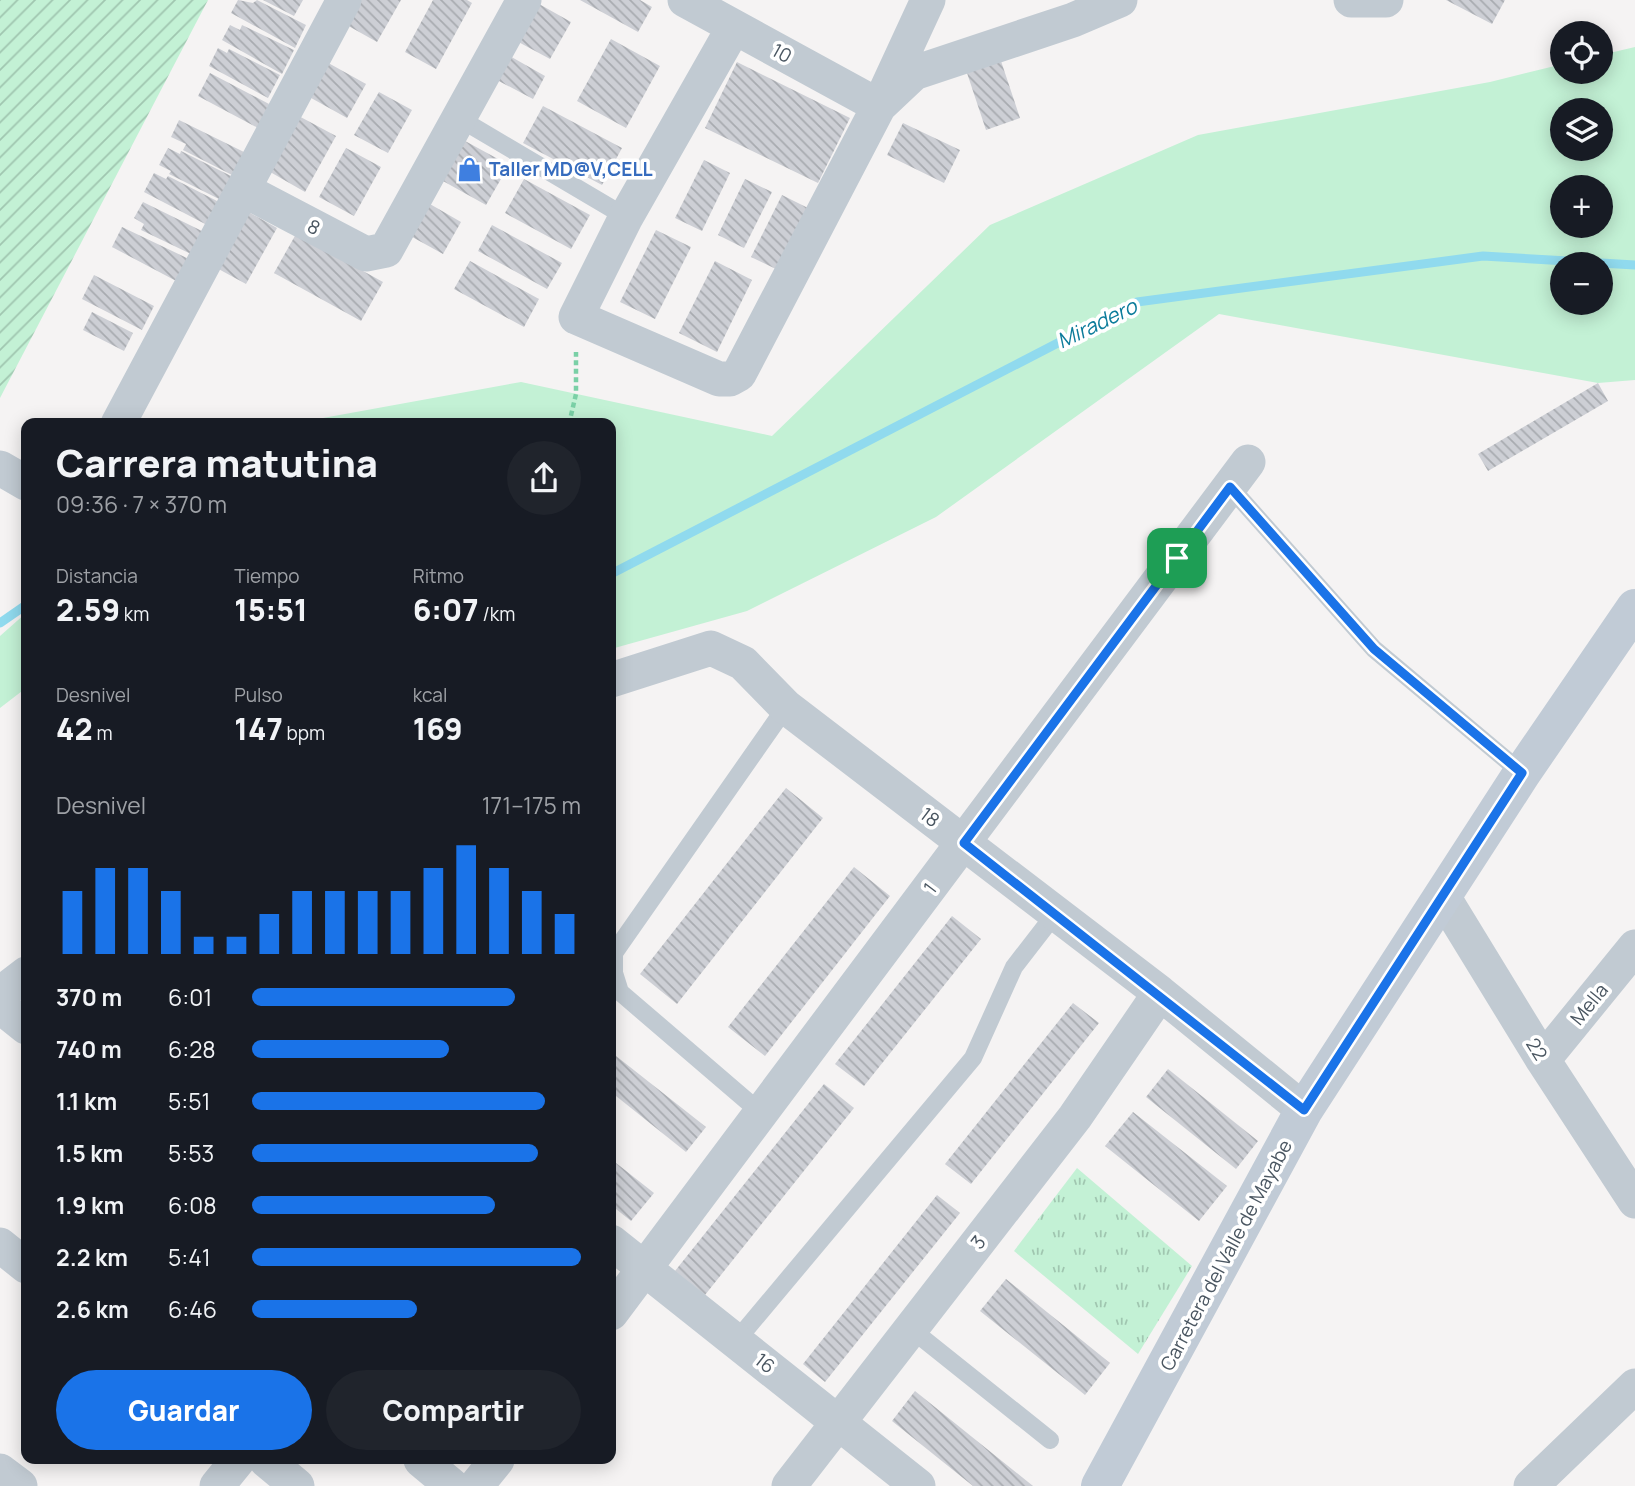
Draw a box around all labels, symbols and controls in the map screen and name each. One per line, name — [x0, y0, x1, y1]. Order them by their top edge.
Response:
map controls — [1550, 21, 1613, 315]
button: locate — [1550, 21, 1613, 84]
street label: 10 — [767, 37, 797, 69]
button: layers — [1550, 98, 1613, 161]
shop icon: Taller MD@V,CELL — [455, 155, 483, 183]
place label: Taller MD@V,CELL — [489, 156, 653, 182]
button: + — [1550, 175, 1613, 238]
street label: 8 — [303, 213, 325, 241]
button: − — [1550, 252, 1613, 315]
water label: Miradero — [1052, 291, 1143, 355]
text: Carrera matutina — [56, 436, 378, 488]
button: share — [507, 441, 581, 515]
text: 09:36 · 7 × 370 m — [56, 488, 227, 520]
pin — [1147, 528, 1207, 588]
icon: arrive — [1158, 539, 1196, 577]
text: Distancia — [56, 563, 138, 589]
text: Tiempo — [234, 563, 300, 589]
text: Ritmo — [413, 563, 464, 589]
text: 2.59 — [56, 589, 120, 630]
text: 15:51 — [234, 589, 308, 630]
text: 6:07 — [413, 589, 479, 630]
text: km — [120, 601, 149, 627]
text: /km — [479, 601, 515, 627]
text: Desnivel — [56, 682, 130, 708]
text: Pulso — [234, 682, 283, 708]
text: kcal — [413, 682, 447, 708]
text: 42 — [56, 708, 93, 749]
text: 147 — [234, 708, 283, 749]
text: 169 — [413, 708, 463, 749]
text: m — [93, 720, 113, 746]
text: bpm — [283, 720, 325, 746]
text: Desnivel — [56, 789, 146, 821]
text: 171–175 m — [482, 789, 581, 821]
street label: 18 — [915, 801, 945, 833]
street label: 1 — [917, 877, 943, 899]
street label: Mella — [1564, 978, 1614, 1030]
text: 370 m — [56, 981, 122, 1013]
text: 6:01 — [168, 981, 212, 1013]
text: 740 m — [56, 1033, 122, 1065]
text: 6:28 — [168, 1033, 216, 1065]
street label: 22 — [1520, 1033, 1554, 1065]
text: 1.1 km — [56, 1085, 117, 1117]
text: 5:51 — [168, 1085, 210, 1117]
street label: Carretera del Valle de Mayabe — [1154, 1135, 1298, 1375]
text: 1.5 km — [56, 1137, 123, 1169]
text: 5:53 — [168, 1137, 214, 1169]
text: 1.9 km — [56, 1189, 124, 1221]
text: 6:08 — [168, 1189, 217, 1221]
street label: 3 — [965, 1230, 991, 1254]
text: 2.2 km — [56, 1241, 128, 1273]
text: 5:41 — [168, 1241, 211, 1273]
text: 2.6 km — [56, 1293, 129, 1325]
text: 6:46 — [168, 1293, 217, 1325]
street label: 16 — [749, 1347, 781, 1379]
button: Guardar — [56, 1370, 312, 1450]
button: Compartir — [326, 1370, 581, 1450]

